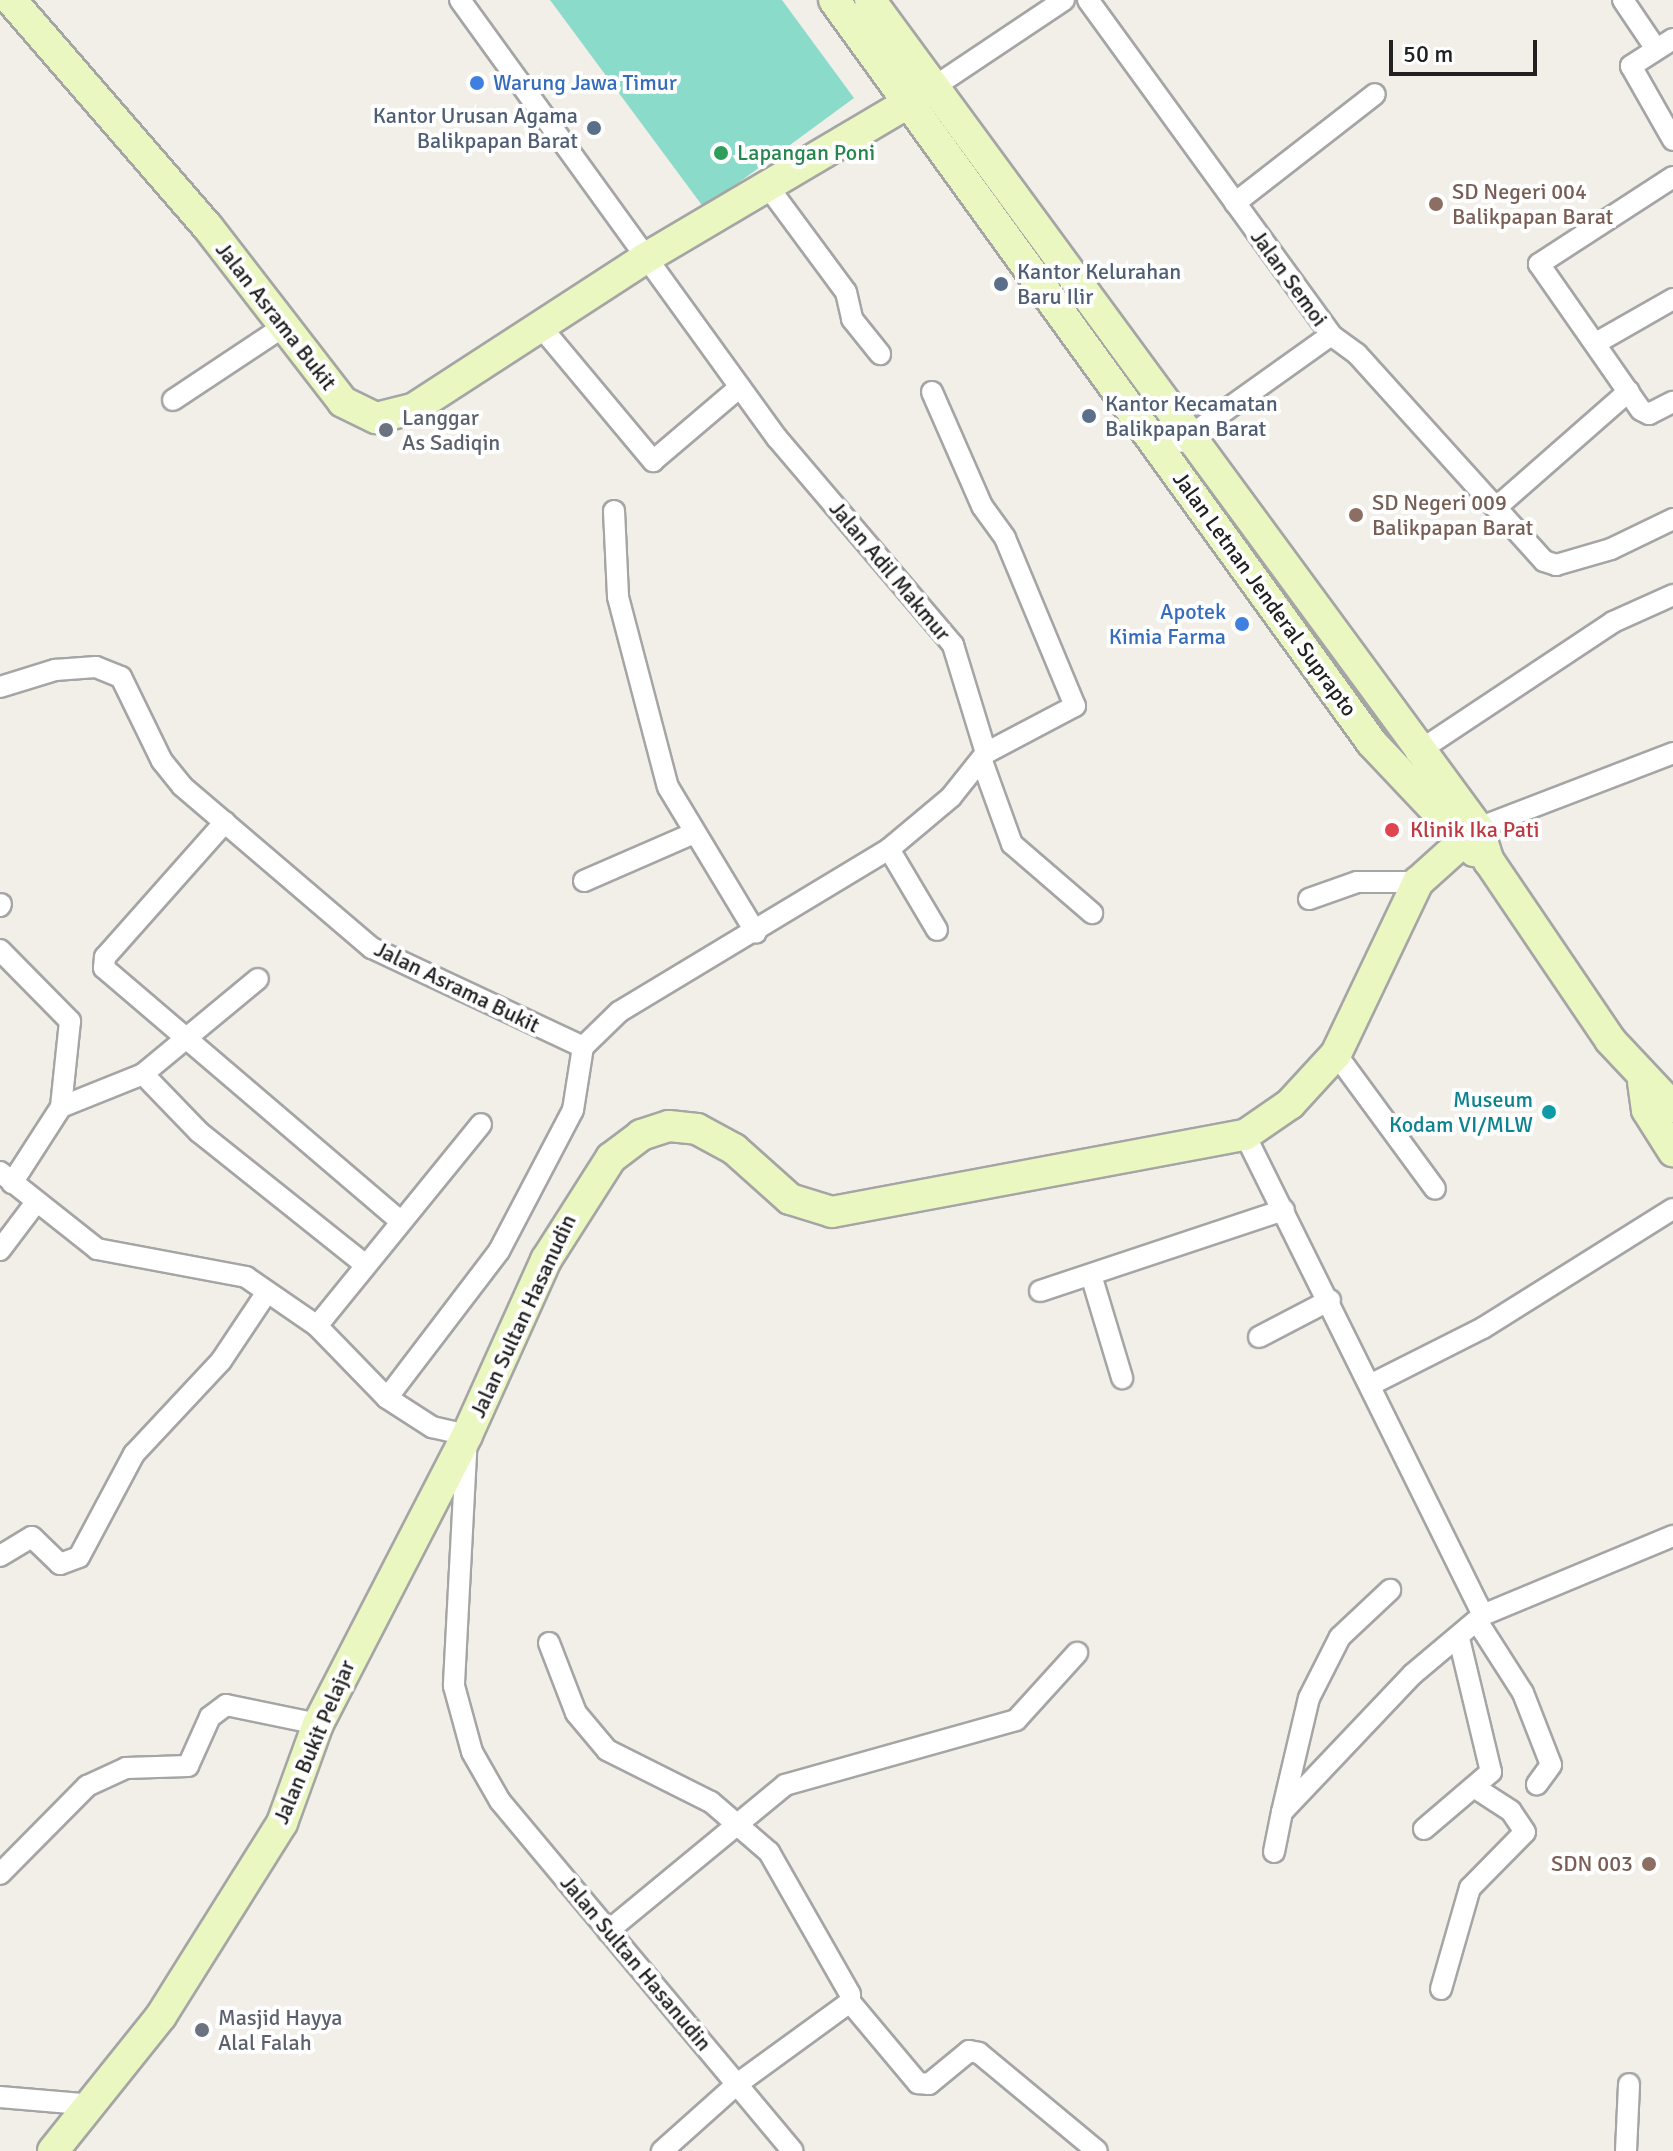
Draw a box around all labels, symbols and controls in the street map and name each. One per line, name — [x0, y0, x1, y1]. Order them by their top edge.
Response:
scale bar — [1393, 24, 1541, 74]
text: 50 m — [1403, 39, 1453, 69]
place label: Warung Jawa Timur — [493, 70, 677, 96]
marker: Warung Jawa Timur — [468, 74, 486, 92]
place label: Kantor Urusan Agama Balikpapan Barat — [373, 102, 578, 154]
marker: Kantor Urusan Agama Balikpapan Barat — [585, 119, 603, 137]
place label: Lapangan Poni — [737, 140, 875, 166]
marker: Lapangan Poni — [712, 144, 730, 162]
place label: SD Negeri 004 Balikpapan Barat — [1452, 178, 1613, 230]
marker: SD Negeri 004 Balikpapan Barat — [1427, 195, 1445, 213]
street label: Jalan Semoi — [1245, 224, 1333, 332]
street label: Jalan Asrama Bukit — [210, 237, 342, 395]
place label: Kantor Kelurahan Baru Ilir — [1017, 258, 1181, 310]
marker: Kantor Kelurahan Baru Ilir — [992, 275, 1010, 293]
place label: Kantor Kecamatan Balikpapan Barat — [1105, 390, 1278, 442]
place label: Langgar As Sadiqin — [402, 404, 500, 456]
marker: Kantor Kecamatan Balikpapan Barat — [1080, 407, 1098, 425]
marker: Langgar As Sadiqin — [377, 421, 395, 439]
street label: Jalan Letnan Jenderal Suprapto — [1167, 466, 1363, 722]
place label: SD Negeri 009 Balikpapan Barat — [1372, 489, 1533, 540]
street label: Jalan Adil Makmur — [824, 496, 956, 646]
marker: SD Negeri 009 Balikpapan Barat — [1347, 506, 1365, 524]
place label: Apotek Kimia Farma — [1109, 598, 1226, 650]
marker: Apotek Kimia Farma — [1233, 615, 1251, 633]
place label: Klinik Ika Pati — [1410, 817, 1539, 843]
marker: Klinik Ika Pati — [1381, 819, 1403, 841]
street label: Jalan Asrama Bukit — [370, 936, 544, 1038]
place label: Museum Kodam VI/MLW — [1389, 1086, 1533, 1138]
marker: Museum Kodam VI/MLW — [1540, 1103, 1558, 1121]
street label: Jalan Sultan Hasanudin — [464, 1210, 582, 1422]
street label: Jalan Bukit Pelajar — [268, 1656, 360, 1828]
place label: SDN 003 — [1551, 1851, 1633, 1877]
marker: SDN 003 — [1640, 1855, 1658, 1873]
street label: Jalan Sultan Hasanudin — [555, 1870, 717, 2056]
place label: Masjid Hayya Alal Falah — [218, 2004, 342, 2056]
marker: Masjid Hayya Alal Falah — [193, 2021, 211, 2039]

